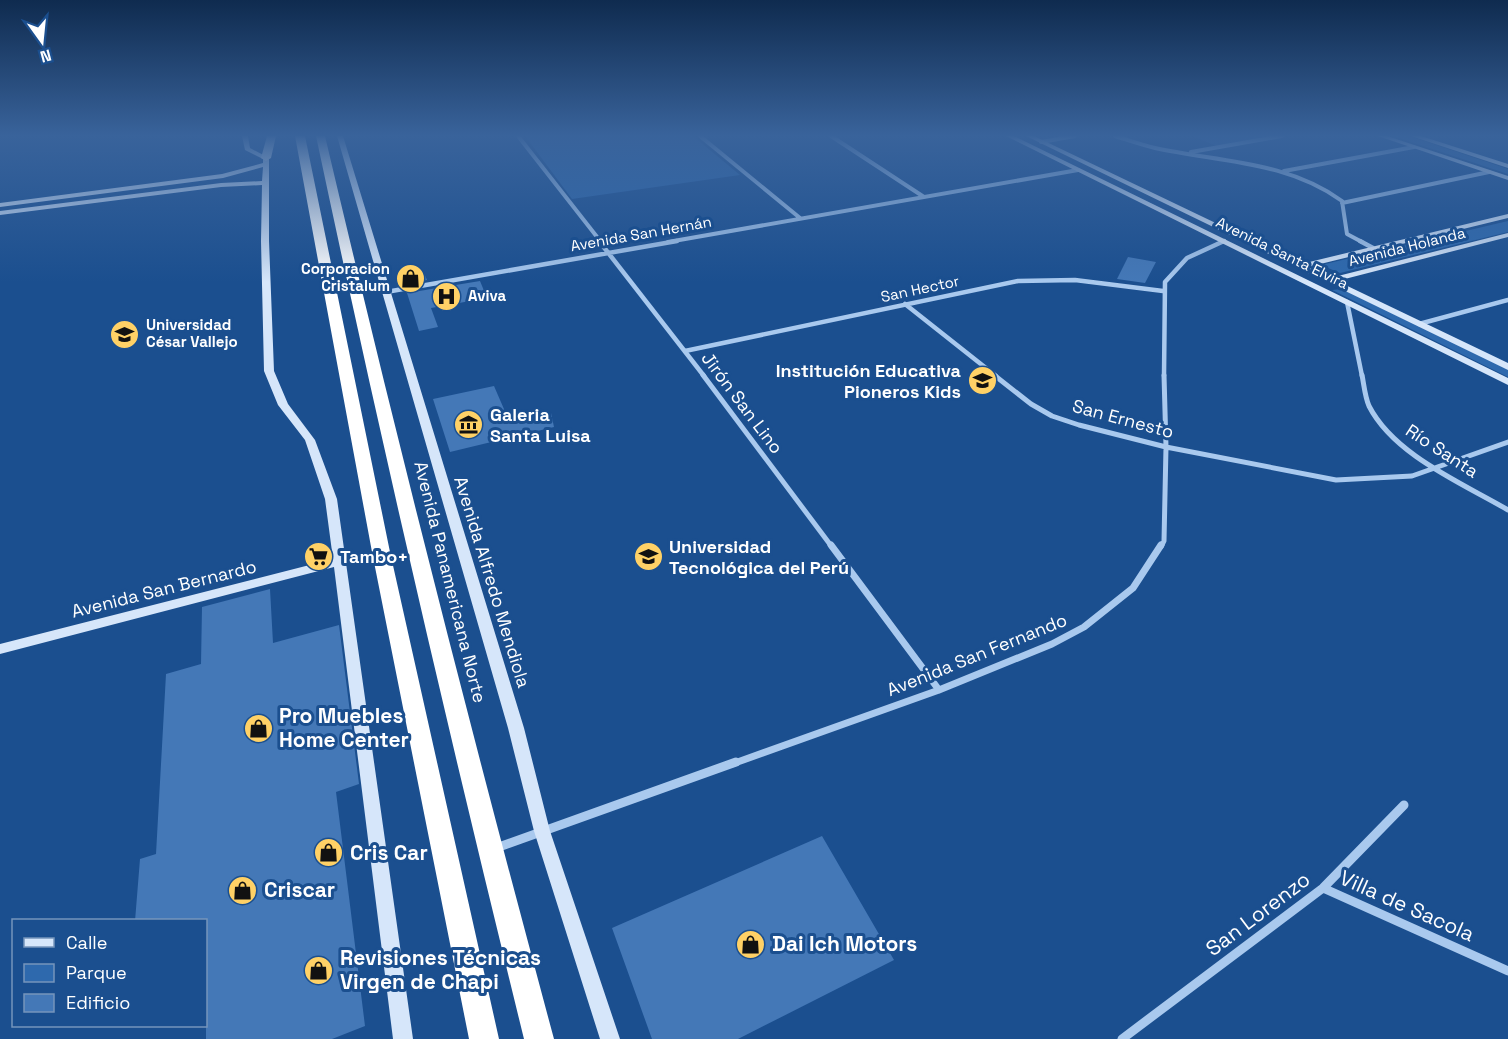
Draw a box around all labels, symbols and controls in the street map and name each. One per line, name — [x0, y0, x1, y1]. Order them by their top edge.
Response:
north arrow — [12, 12, 72, 72]
text: N — [38, 44, 54, 68]
street label: Avenida San Hernán — [569, 212, 713, 255]
street label: Avenida Santa Elvira — [1213, 212, 1352, 293]
street label: Avenida Holanda — [1346, 223, 1468, 270]
place label: Corporacion Cristalum — [301, 259, 390, 295]
shop icon: Corporacion Cristalum — [395, 262, 427, 294]
street label: San Hector — [879, 271, 961, 306]
hospital icon: Aviva — [431, 280, 463, 312]
place label: Aviva — [468, 286, 507, 305]
place label: Universidad César Vallejo — [146, 315, 238, 351]
school or university icon: Universidad César Vallejo — [109, 318, 141, 350]
street label: Jirón San Lino — [697, 347, 788, 458]
place label: Institución Educativa Pioneros Kids — [776, 359, 962, 403]
school or university icon: Institución Educativa Pioneros Kids — [966, 365, 998, 397]
street label: San Ernesto — [1070, 394, 1176, 443]
place label: Galeria Santa Luisa — [490, 403, 591, 447]
museum icon: Galeria Santa Luisa — [453, 409, 485, 441]
street label: Río Santa — [1402, 419, 1483, 483]
street label: Avenida Panamericana Norte — [409, 459, 492, 705]
street label: Avenida Alfredo Mendiola — [449, 473, 536, 690]
place label: Universidad Tecnológica del Perú — [669, 535, 849, 579]
supermarket icon: Tambo+ — [303, 541, 335, 573]
school or university icon: Universidad Tecnológica del Perú — [632, 541, 664, 573]
place label: Tambo+ — [340, 545, 408, 568]
street label: Avenida San Bernardo — [69, 554, 259, 623]
street label: Avenida San Fernando — [883, 608, 1070, 701]
place label: Pro Muebles Home Center — [279, 702, 409, 753]
shop icon: Pro Muebles Home Center — [242, 712, 274, 744]
shop icon: Cris Car — [313, 837, 345, 869]
place label: Cris Car — [350, 839, 428, 866]
street label: Villa de Sacola — [1336, 864, 1479, 947]
street label: San Lorenzo — [1200, 866, 1315, 962]
shop icon: Criscar — [227, 874, 259, 906]
place label: Criscar — [264, 876, 335, 903]
legend — [12, 919, 207, 1027]
shop icon: Dai Ich Motors — [735, 928, 767, 960]
place label: Dai Ich Motors — [772, 930, 917, 957]
text: Calle — [66, 931, 107, 954]
place label: Revisiones Técnicas Virgen de Chapi — [340, 944, 541, 995]
shop icon: Revisiones Técnicas Virgen de Chapi — [303, 954, 335, 986]
text: Parque — [66, 961, 127, 984]
text: Edificio — [66, 991, 130, 1014]

